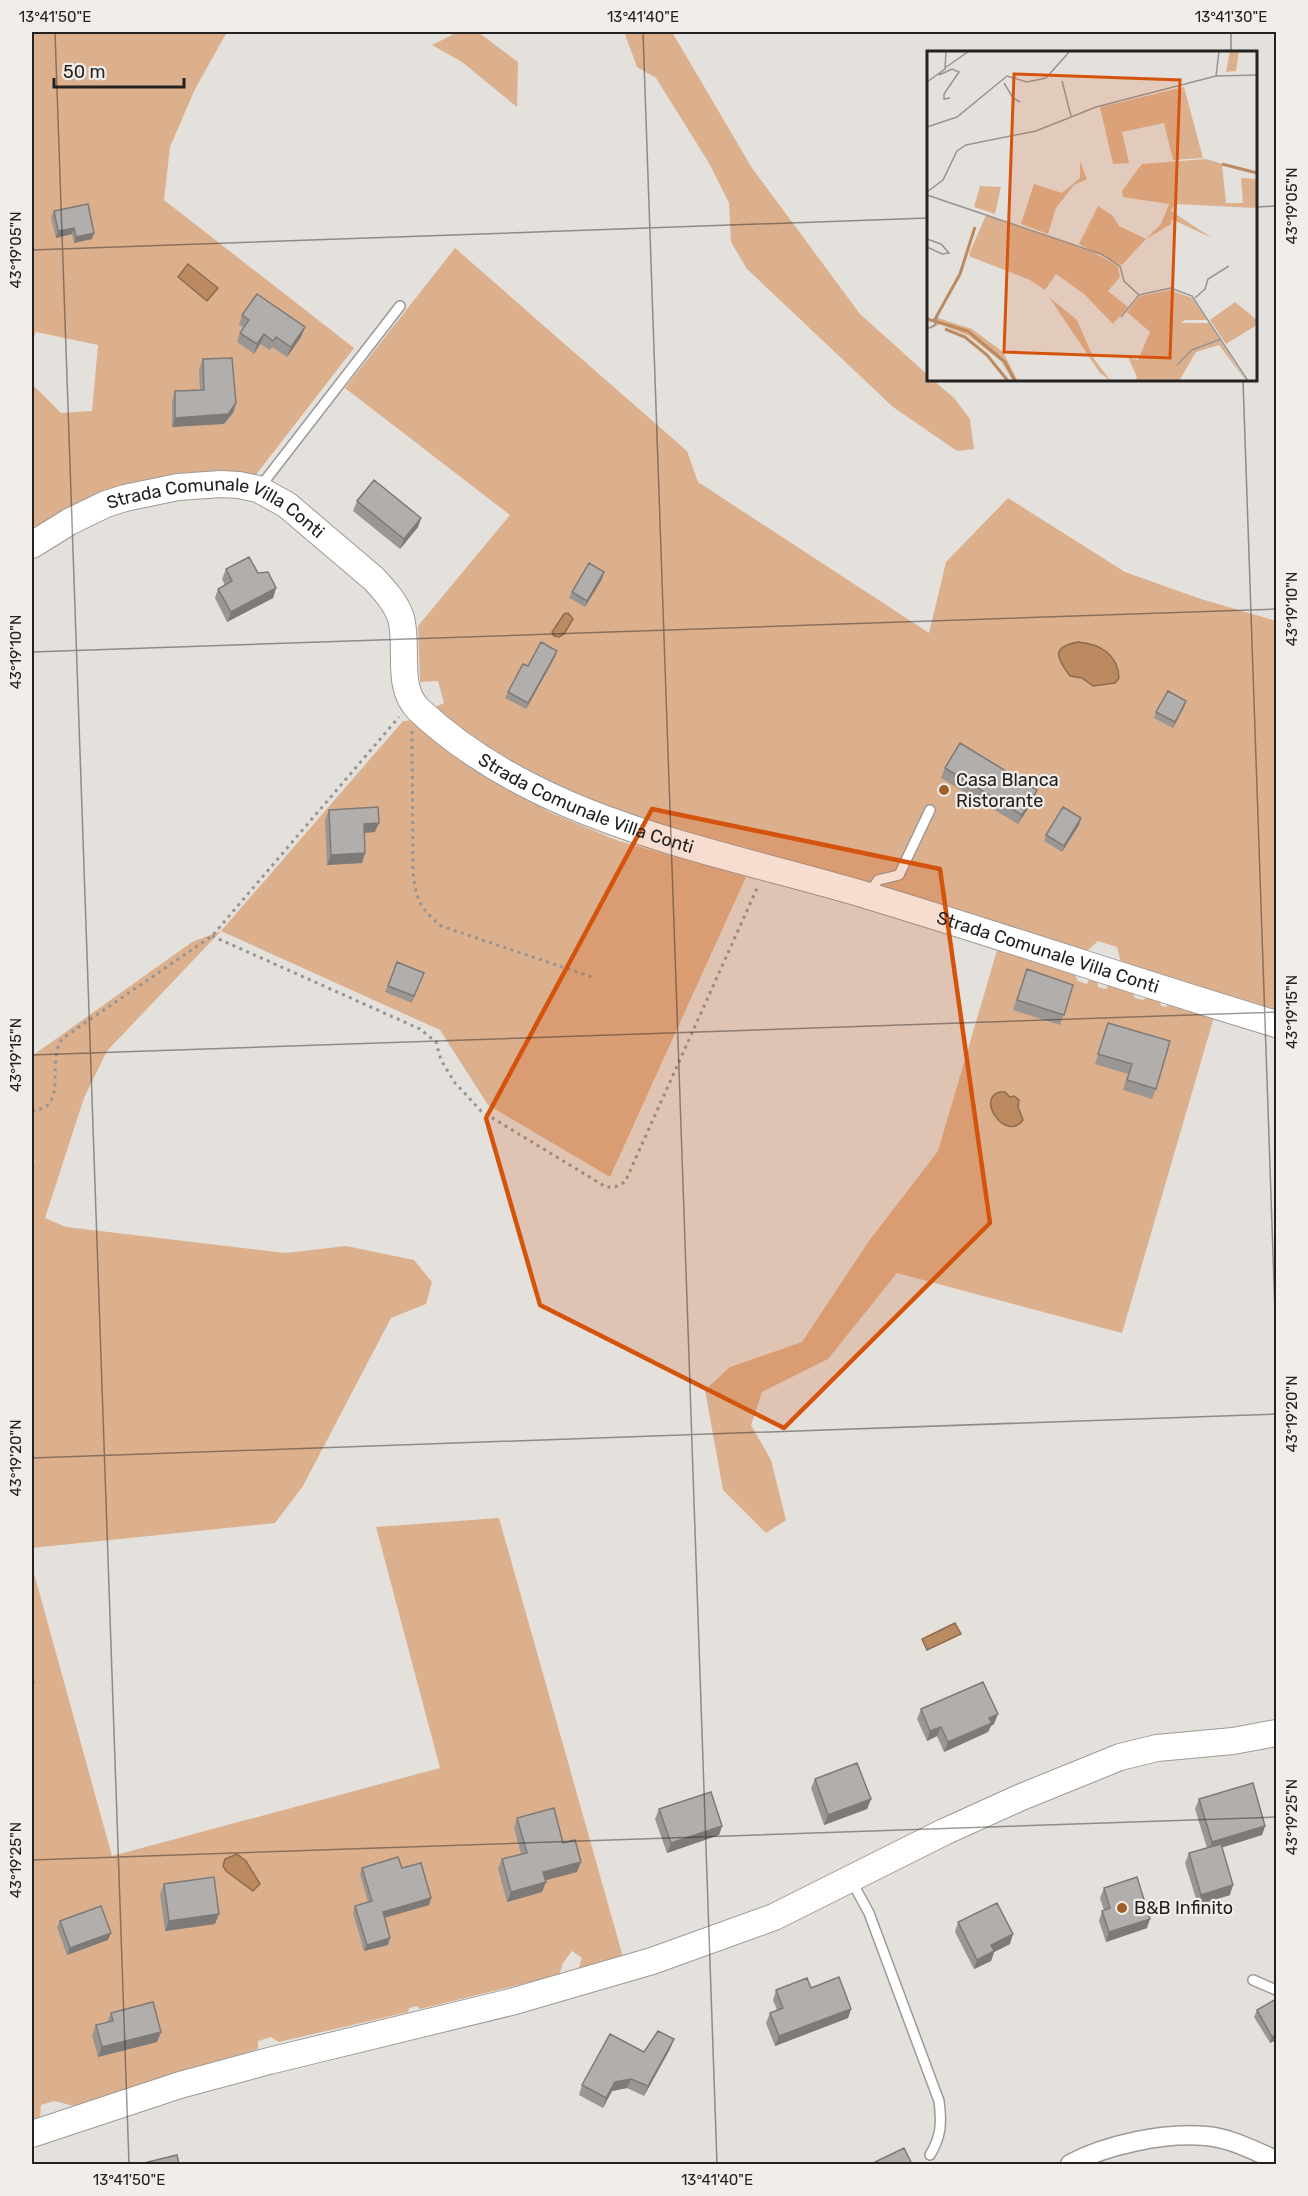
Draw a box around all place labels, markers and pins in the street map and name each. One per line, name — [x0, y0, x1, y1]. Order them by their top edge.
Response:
place label: Casa Blanca Ristorante — [956, 769, 1059, 812]
marker: Casa Blanca Ristorante — [937, 783, 951, 797]
place label: B&B Infinito — [1134, 1897, 1233, 1919]
marker: B&B Infinito — [1115, 1901, 1129, 1915]

